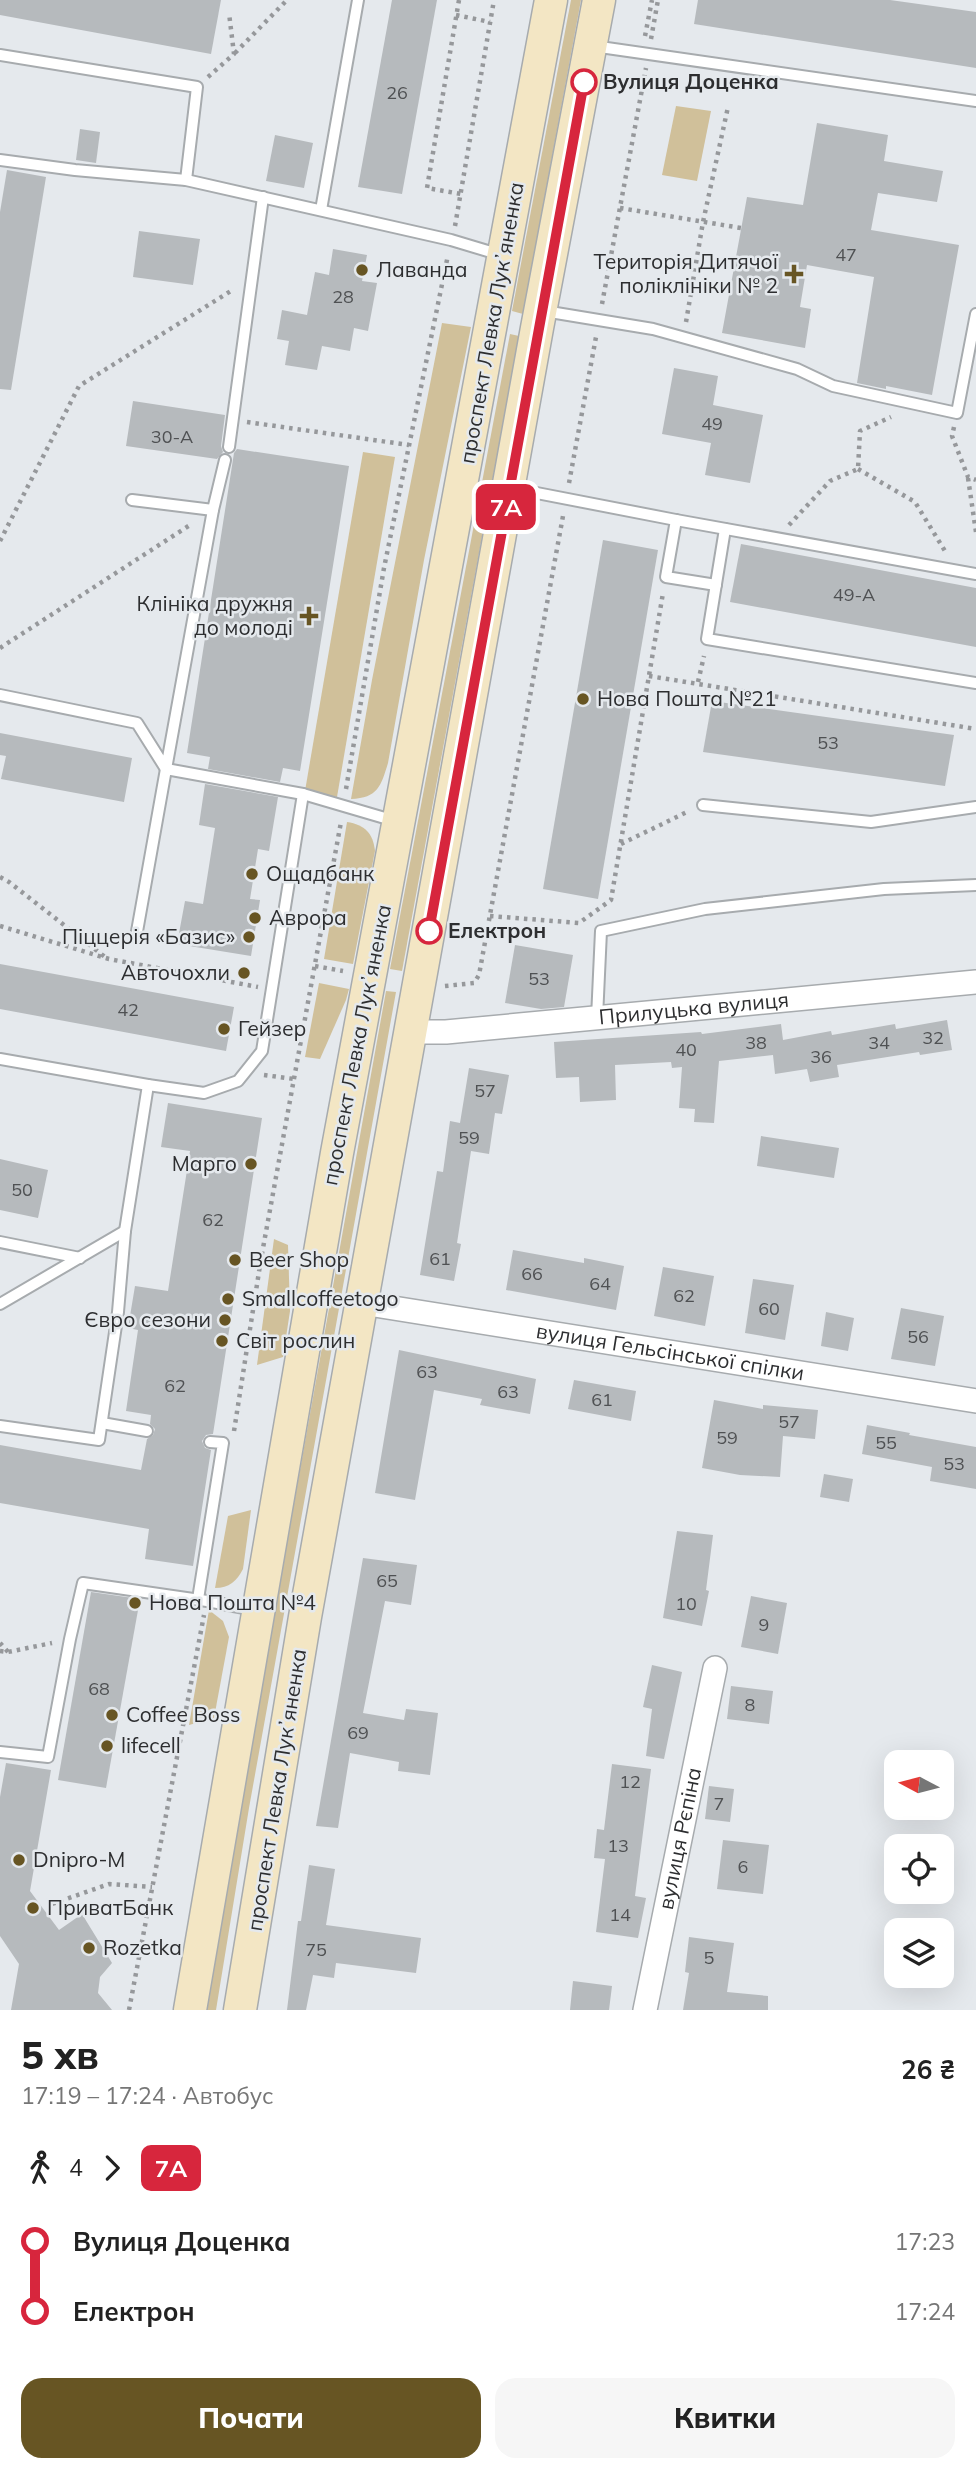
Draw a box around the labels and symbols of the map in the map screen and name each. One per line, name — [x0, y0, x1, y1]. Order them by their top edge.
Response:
place label: Вулиця Доценка — [603, 68, 779, 94]
marker: Вулиця Доценка — [571, 69, 597, 95]
house number: 26 — [386, 81, 408, 104]
street label: проспект Левка Лукʼяненка — [453, 180, 529, 466]
house number: 47 — [835, 243, 857, 266]
place label: Територія Дитячої поліклініки № 2 — [594, 248, 779, 298]
place label: Лаванда — [376, 256, 467, 282]
marker: Лаванда — [354, 262, 370, 278]
marker: Територія Дитячої поліклініки № 2 — [784, 264, 804, 284]
house number: 28 — [332, 285, 354, 308]
house number: 49 — [701, 412, 723, 435]
house number: 30-А — [151, 425, 193, 448]
line badge: 7А — [475, 484, 538, 530]
house number: 49-А — [833, 583, 875, 606]
place label: Клініка дружня до молоді — [136, 590, 293, 640]
marker: Клініка дружня до молоді — [299, 606, 319, 626]
place label: Нова Пошта №21 — [597, 685, 777, 711]
marker: Нова Пошта №21 — [575, 691, 591, 707]
house number: 53 — [817, 731, 839, 754]
place label: Ощадбанк — [266, 860, 375, 886]
marker: Ощадбанк — [244, 866, 260, 882]
street label: проспект Левка Лукʼяненка — [316, 902, 396, 1187]
place label: Аврора — [269, 904, 347, 930]
marker: Аврора — [247, 910, 263, 926]
place label: Електрон — [448, 917, 546, 943]
marker: Електрон — [416, 918, 442, 944]
place label: Піццерія «Базис» — [62, 923, 235, 949]
marker: Піццерія «Базис» — [241, 929, 257, 945]
place label: Авточохли — [121, 959, 230, 985]
marker: Авточохли — [236, 965, 252, 981]
house number: 53 — [528, 967, 550, 990]
street label: Прилуцька вулиця — [598, 986, 790, 1030]
house number: 42 — [117, 998, 139, 1021]
place label: Гейзер — [238, 1015, 306, 1041]
marker: Гейзер — [216, 1021, 232, 1037]
house number: 32 — [922, 1026, 944, 1049]
house number: 38 — [745, 1031, 767, 1054]
house number: 34 — [868, 1031, 890, 1054]
house number: 40 — [675, 1038, 697, 1061]
house number: 36 — [810, 1045, 832, 1068]
house number: 57 — [474, 1079, 496, 1102]
house number: 59 — [458, 1126, 480, 1149]
place label: Марго — [172, 1150, 237, 1176]
marker: Марго — [243, 1156, 259, 1172]
house number: 50 — [11, 1178, 33, 1201]
house number: 62 — [202, 1208, 224, 1231]
place label: Beer Shop — [249, 1246, 349, 1272]
house number: 61 — [429, 1247, 451, 1270]
marker: Beer Shop — [227, 1252, 243, 1268]
house number: 66 — [521, 1262, 543, 1285]
house number: 64 — [589, 1272, 611, 1295]
house number: 62 — [673, 1284, 695, 1307]
place label: Smallcoffeetogo — [242, 1285, 398, 1311]
marker: Smallcoffeetogo — [220, 1291, 236, 1307]
house number: 60 — [758, 1297, 780, 1320]
place label: Євро сезони — [84, 1306, 211, 1332]
marker: Євро сезони — [217, 1312, 233, 1328]
street label: вулиця Гельсінської спілки — [534, 1317, 806, 1385]
house number: 56 — [907, 1325, 929, 1348]
place label: Світ рослин — [236, 1327, 355, 1353]
marker: Світ рослин — [214, 1333, 230, 1349]
house number: 63 — [416, 1360, 438, 1383]
house number: 62 — [164, 1374, 186, 1397]
house number: 63 — [497, 1380, 519, 1403]
house number: 61 — [591, 1388, 613, 1411]
house number: 57 — [778, 1410, 800, 1433]
house number: 59 — [716, 1426, 738, 1449]
house number: 55 — [875, 1431, 897, 1454]
house number: 53 — [943, 1452, 965, 1475]
house number: 65 — [376, 1569, 398, 1592]
place label: Нова Пошта №4 — [149, 1589, 316, 1615]
house number: 10 — [675, 1592, 697, 1615]
marker: Нова Пошта №4 — [127, 1595, 143, 1611]
house number: 9 — [759, 1613, 769, 1636]
street label: проспект Левка Лукʼяненка — [241, 1647, 311, 1933]
house number: 68 — [88, 1677, 110, 1700]
house number: 8 — [745, 1693, 755, 1716]
place label: Coffee Boss — [126, 1701, 241, 1727]
marker: Coffee Boss — [104, 1707, 120, 1723]
house number: 69 — [347, 1721, 369, 1744]
place label: lifecell — [121, 1732, 181, 1758]
marker: lifecell — [99, 1738, 115, 1754]
north arrow — [884, 1750, 954, 1820]
street label: вулиця Рєпіна — [652, 1765, 706, 1912]
house number: 12 — [619, 1770, 641, 1793]
house number: 7 — [714, 1792, 724, 1815]
house number: 13 — [607, 1834, 629, 1857]
place label: Dnipro-M — [33, 1846, 125, 1872]
marker: Dnipro-M — [11, 1852, 27, 1868]
house number: 6 — [738, 1855, 748, 1878]
place label: ПриватБанк — [47, 1894, 174, 1920]
marker: ПриватБанк — [25, 1900, 41, 1916]
house number: 14 — [609, 1903, 631, 1926]
place label: Rozetka — [103, 1934, 182, 1960]
house number: 75 — [305, 1938, 327, 1961]
marker: Rozetka — [81, 1940, 97, 1956]
house number: 5 — [704, 1946, 715, 1969]

